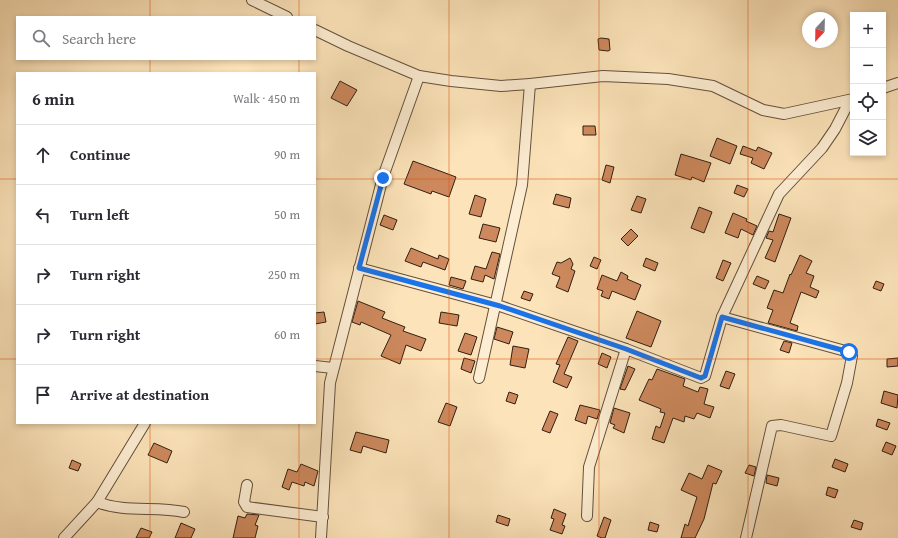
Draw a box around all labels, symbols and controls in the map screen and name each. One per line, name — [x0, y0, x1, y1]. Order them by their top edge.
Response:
north arrow — [802, 12, 838, 48]
map controls — [850, 12, 886, 156]
button: + — [850, 12, 886, 48]
search box — [16, 16, 316, 60]
icon: search — [30, 27, 52, 49]
text: Search here — [62, 28, 136, 49]
button: − — [850, 48, 886, 84]
button: locate — [850, 84, 886, 120]
text: 6 min — [32, 86, 74, 111]
text: Walk · 450 m — [233, 89, 300, 108]
button: layers — [850, 120, 886, 156]
icon: ahead — [32, 144, 54, 166]
text: Continue — [70, 144, 131, 165]
text: 90 m — [274, 145, 300, 164]
route end — [374, 169, 392, 187]
icon: left — [32, 204, 54, 226]
text: Turn left — [70, 204, 129, 225]
text: 50 m — [274, 205, 300, 224]
icon: right — [32, 264, 54, 286]
text: Turn right — [70, 264, 141, 285]
text: 250 m — [268, 265, 300, 284]
icon: right — [32, 324, 54, 346]
text: Turn right — [70, 324, 141, 345]
text: 60 m — [274, 325, 300, 344]
route start — [840, 343, 858, 361]
icon: arrive — [32, 384, 54, 406]
text: Arrive at destination — [70, 384, 209, 405]

